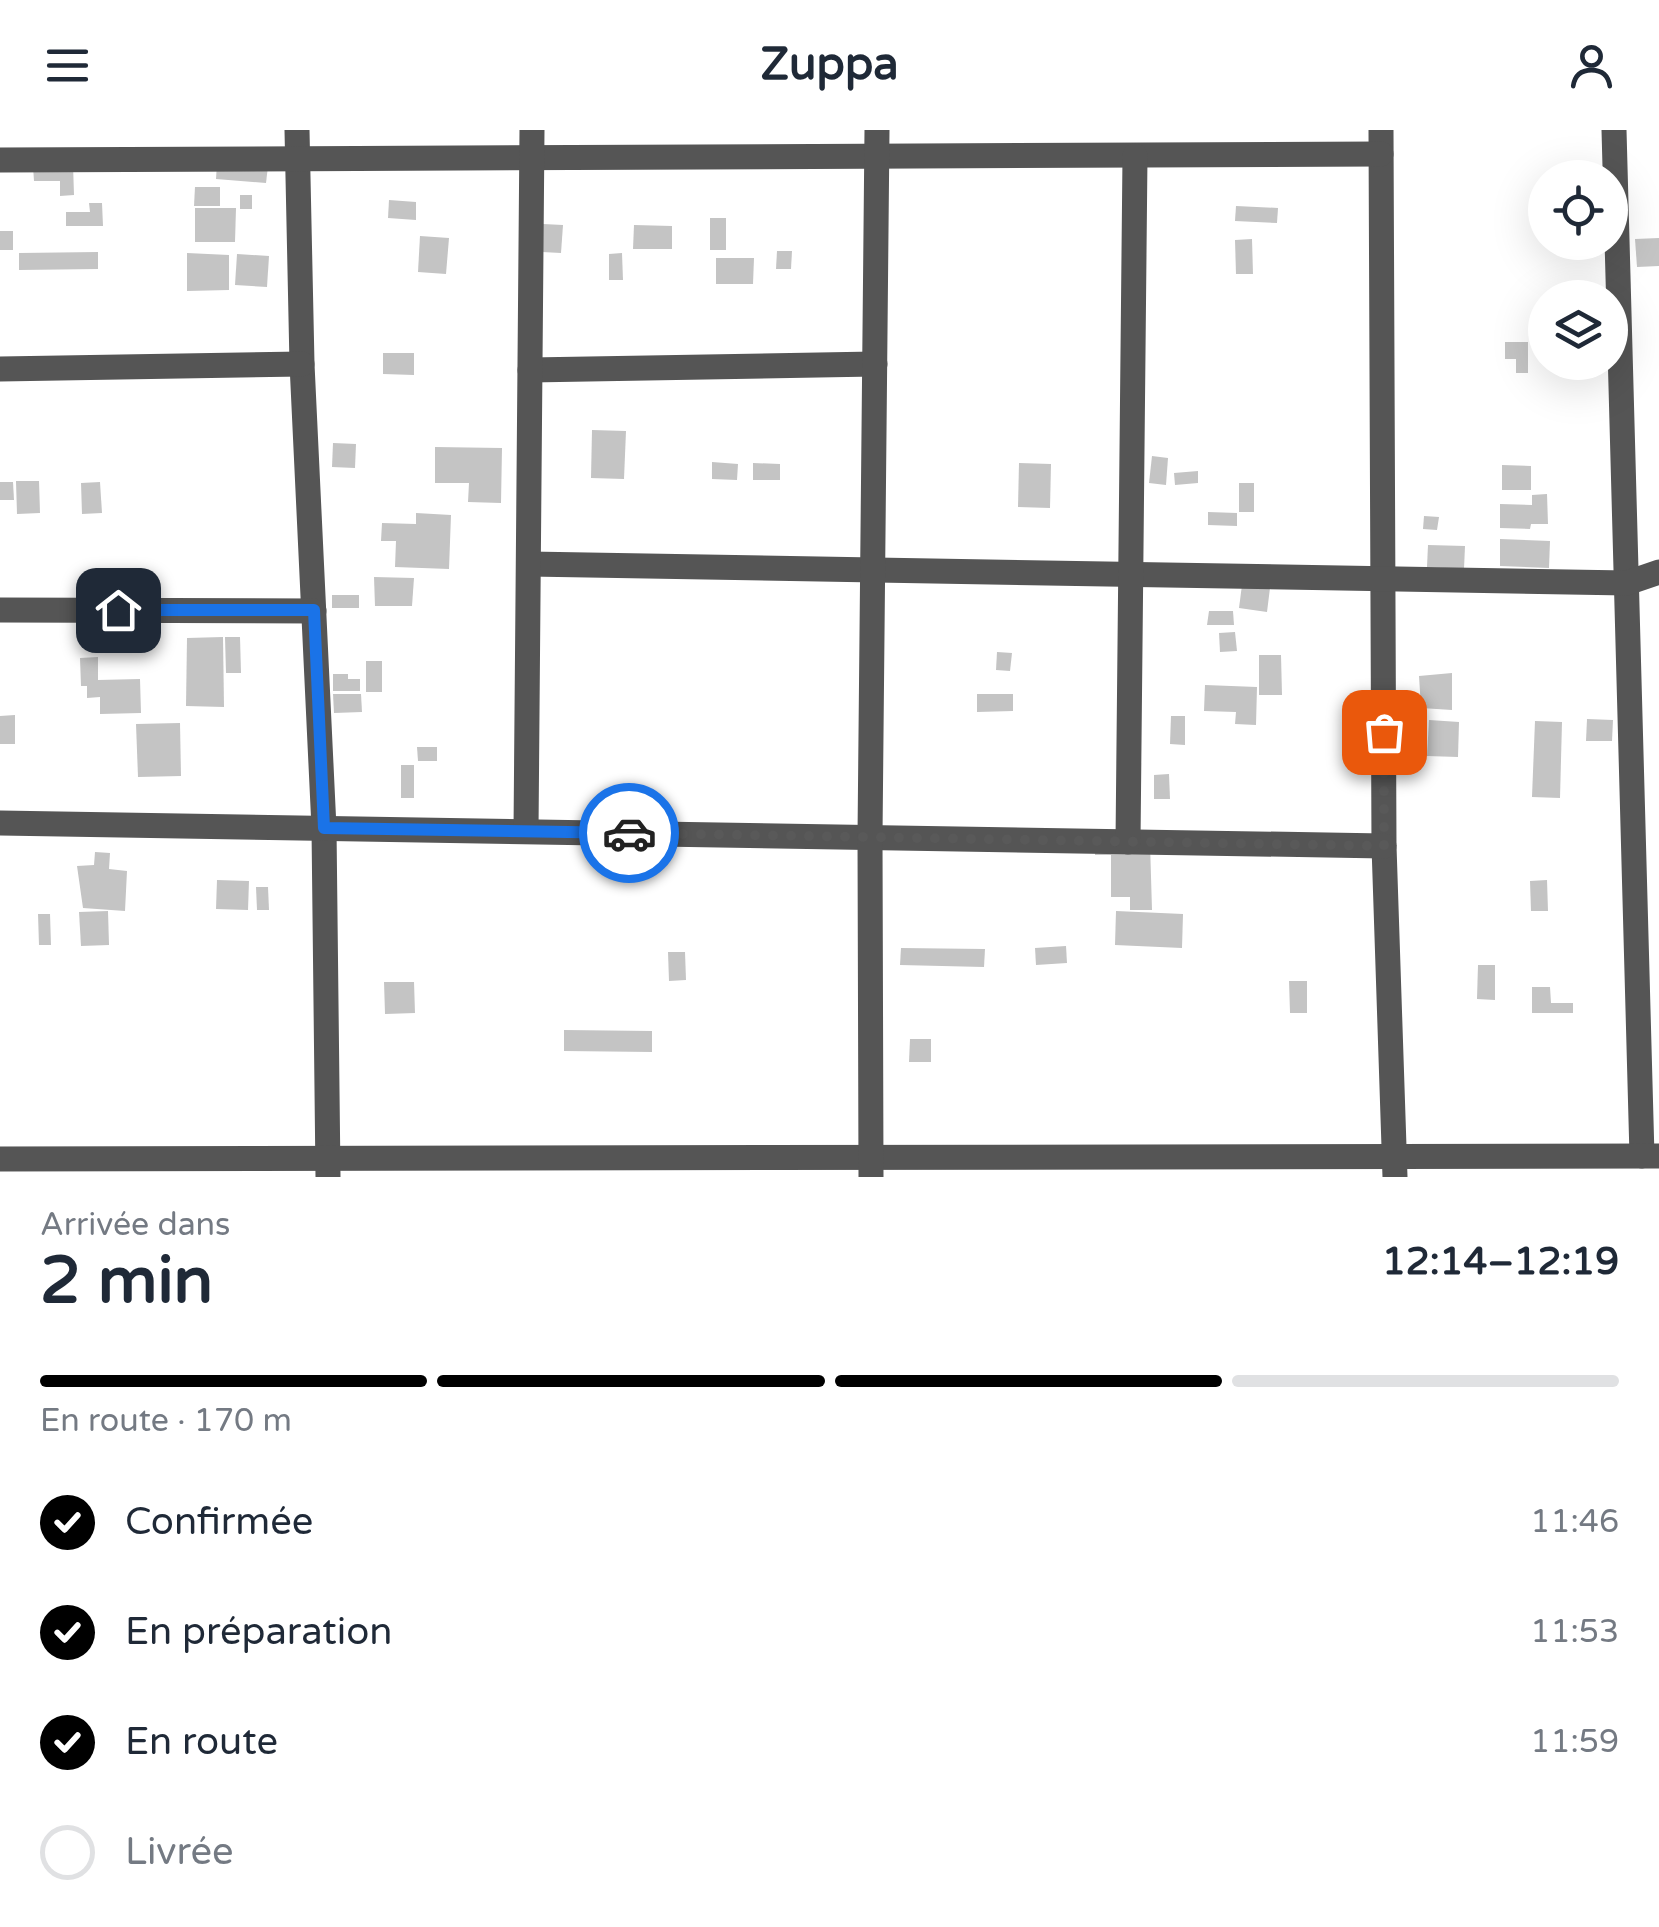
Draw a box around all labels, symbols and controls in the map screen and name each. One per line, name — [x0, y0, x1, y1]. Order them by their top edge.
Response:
icon: menu — [40, 38, 95, 93]
text: Zuppa — [760, 38, 899, 92]
icon: person — [1564, 38, 1619, 93]
map controls — [1528, 160, 1628, 380]
button: locate — [1528, 160, 1628, 260]
button: layers — [1528, 280, 1628, 380]
pin — [76, 568, 161, 653]
icon: home — [91, 583, 146, 638]
pin — [1342, 690, 1427, 775]
icon: bag — [1357, 705, 1412, 760]
courier — [579, 783, 679, 883]
icon: car — [602, 806, 657, 861]
text: Arrivée dans — [40, 1206, 230, 1244]
text: 12:14–12:19 — [1382, 1239, 1619, 1285]
text: 2 min — [40, 1242, 213, 1321]
text: En route · 170 m — [40, 1402, 292, 1440]
icon: check — [40, 1495, 95, 1550]
text: Confirmée — [125, 1499, 313, 1545]
text: 11:46 — [1530, 1503, 1619, 1541]
icon: check — [40, 1605, 95, 1660]
text: En préparation — [125, 1609, 392, 1655]
text: 11:53 — [1530, 1613, 1619, 1651]
icon: check — [40, 1715, 95, 1770]
text: En route — [125, 1719, 278, 1765]
text: 11:59 — [1530, 1723, 1619, 1761]
text: Livrée — [125, 1829, 234, 1875]

